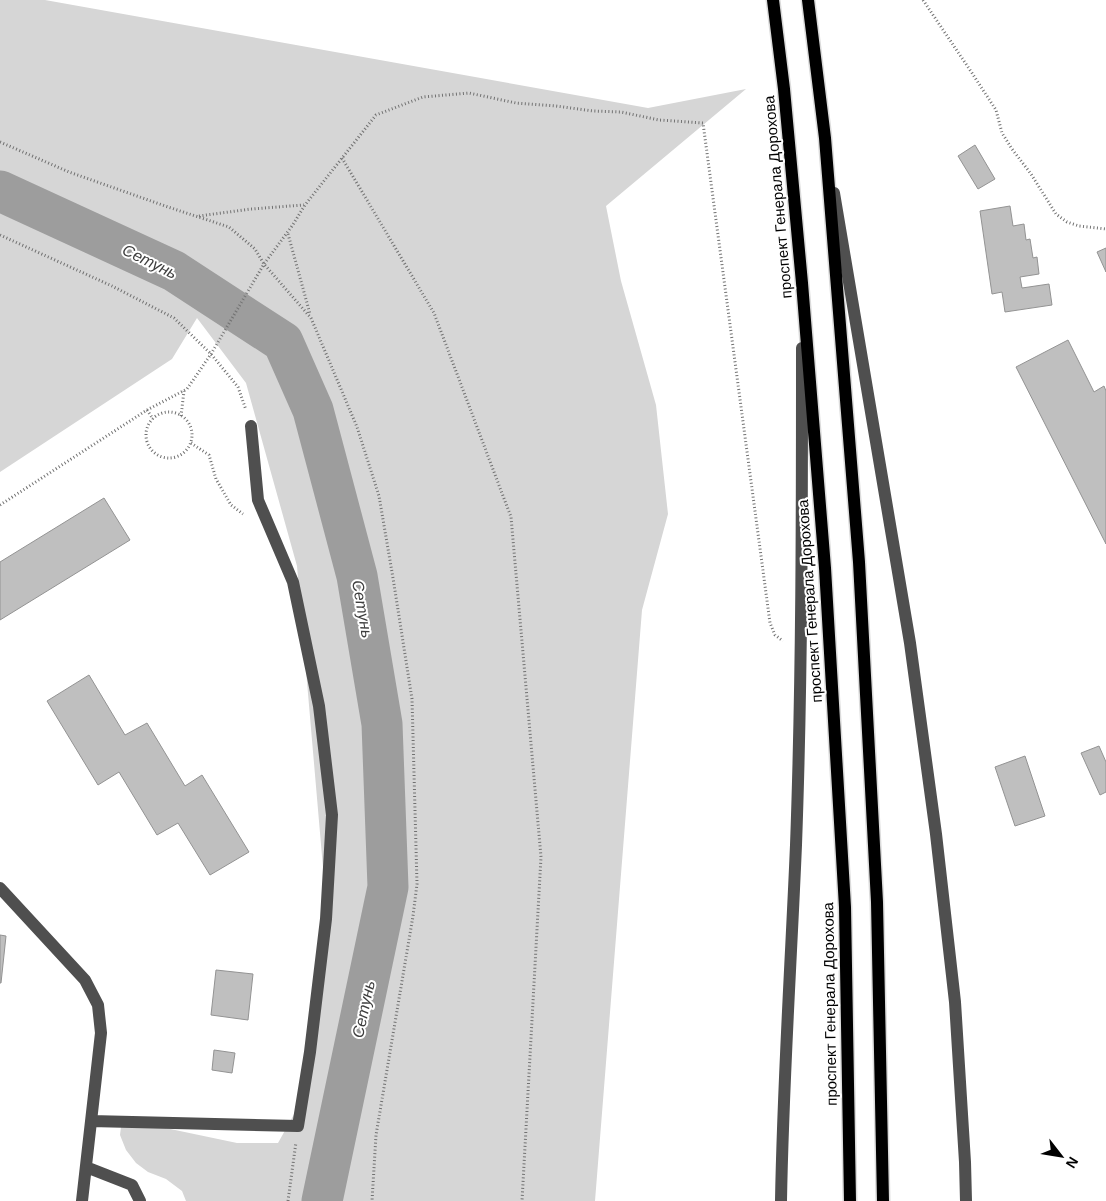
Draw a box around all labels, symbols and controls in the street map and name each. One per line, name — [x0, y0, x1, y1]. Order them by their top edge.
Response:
street label: проспект Генерала Дорохова — [760, 94, 795, 299]
water label: Сетунь — [120, 241, 180, 282]
street label: проспект Генерала Дорохова — [794, 498, 825, 703]
water label: Сетунь — [349, 579, 376, 639]
street label: проспект Генерала Дорохова — [819, 901, 840, 1106]
water label: Сетунь — [349, 979, 378, 1039]
north arrow — [1036, 1131, 1086, 1181]
text: N — [1063, 1154, 1082, 1171]

